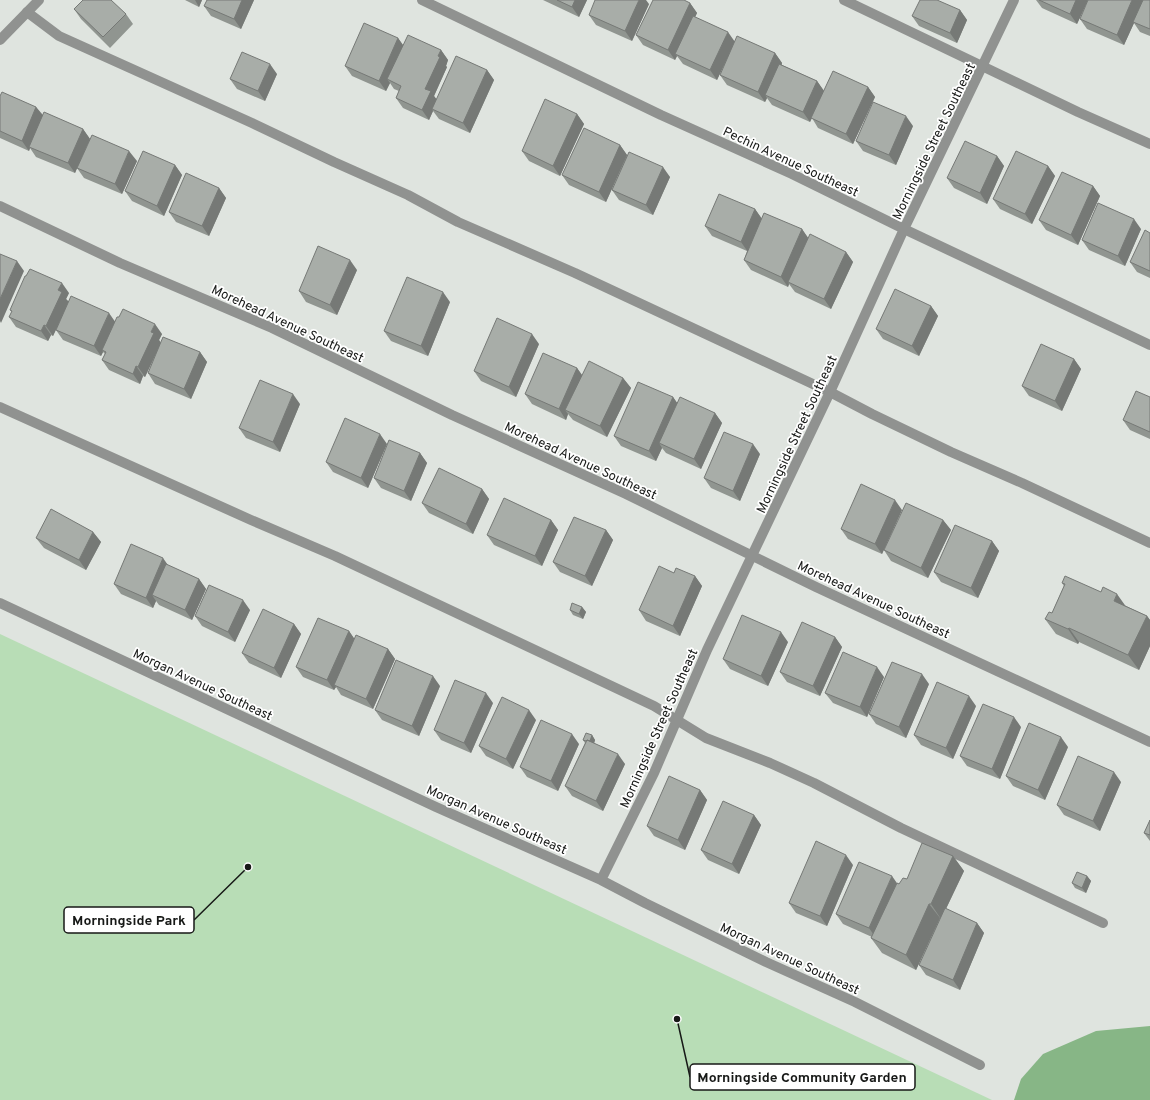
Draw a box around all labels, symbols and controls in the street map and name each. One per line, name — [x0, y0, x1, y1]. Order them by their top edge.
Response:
street label: Morningside Street Southeast — [890, 61, 980, 223]
street label: Pechin Avenue Southeast — [720, 124, 861, 201]
street label: Morehead Avenue Southeast — [208, 282, 366, 367]
street label: Morningside Street Southeast — [754, 353, 842, 516]
street label: Morehead Avenue Southeast — [501, 419, 659, 504]
street label: Morehead Avenue Southeast — [794, 558, 952, 643]
street label: Morgan Avenue Southeast — [130, 646, 275, 725]
street label: Morningside Street Southeast — [617, 647, 702, 811]
street label: Morgan Avenue Southeast — [423, 783, 569, 859]
callout: Morningside Park — [64, 907, 194, 933]
text: Morningside Park — [72, 913, 186, 930]
street label: Morgan Avenue Southeast — [717, 920, 862, 999]
callout: Morningside Community Garden — [690, 1064, 915, 1090]
text: Morningside Community Garden — [697, 1070, 907, 1087]

